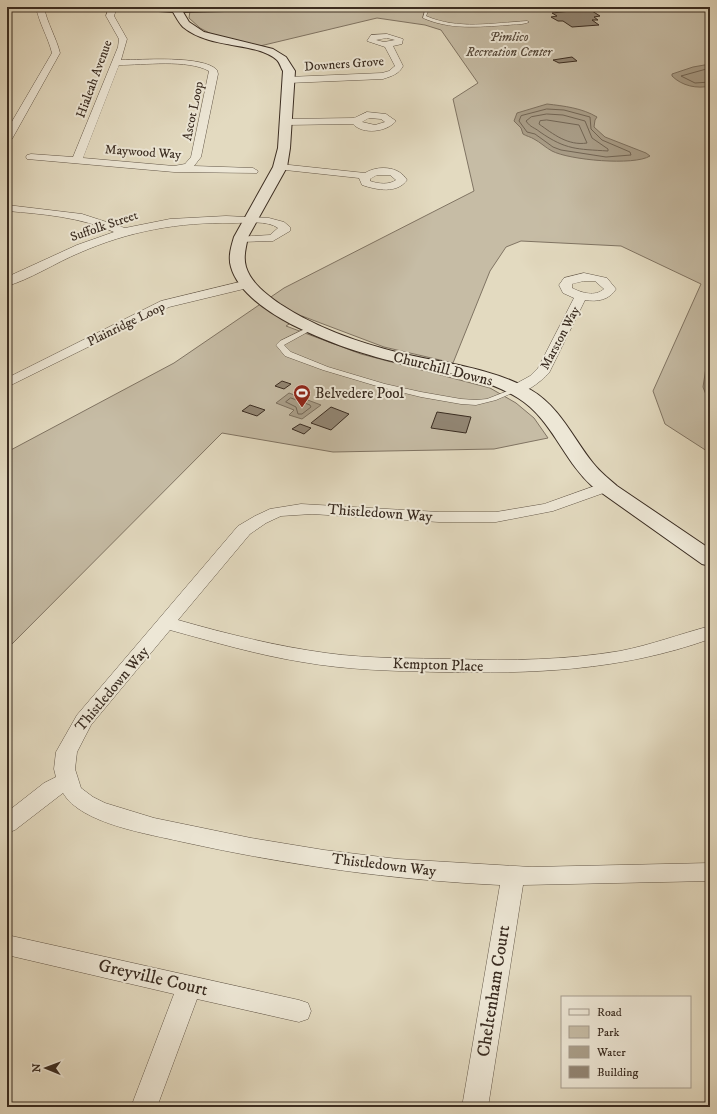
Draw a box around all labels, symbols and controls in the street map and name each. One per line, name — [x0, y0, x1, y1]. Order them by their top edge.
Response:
park label: Pimlico Recreation Center — [465, 29, 553, 60]
street label: Hialeah Avenue — [73, 38, 115, 120]
street label: Downers Grove — [304, 53, 384, 75]
street label: Ascot Loop — [179, 80, 207, 142]
street label: Maywood Way — [104, 141, 183, 163]
street label: Suffolk Street — [68, 207, 140, 245]
street label: Plainridge Loop — [84, 298, 168, 350]
street label: Marston Way — [537, 303, 584, 372]
street label: Churchill Downs — [391, 347, 495, 391]
sports icon: Belvedere Pool — [292, 383, 312, 408]
place label: Belvedere Pool — [315, 384, 405, 403]
street label: Thistledown Way — [327, 500, 434, 526]
street label: Thistledown Way — [71, 642, 154, 735]
street label: Kempton Place — [392, 654, 484, 676]
street label: Thistledown Way — [331, 849, 438, 881]
street label: Cheltenham Court — [473, 923, 515, 1058]
street label: Greyville Court — [96, 955, 210, 1001]
legend — [561, 996, 691, 1088]
text: Road — [597, 1005, 622, 1020]
text: Park — [597, 1025, 619, 1040]
text: Water — [596, 1045, 626, 1060]
north arrow — [26, 1048, 66, 1088]
text: N — [30, 1063, 44, 1072]
text: Building — [597, 1065, 638, 1080]

